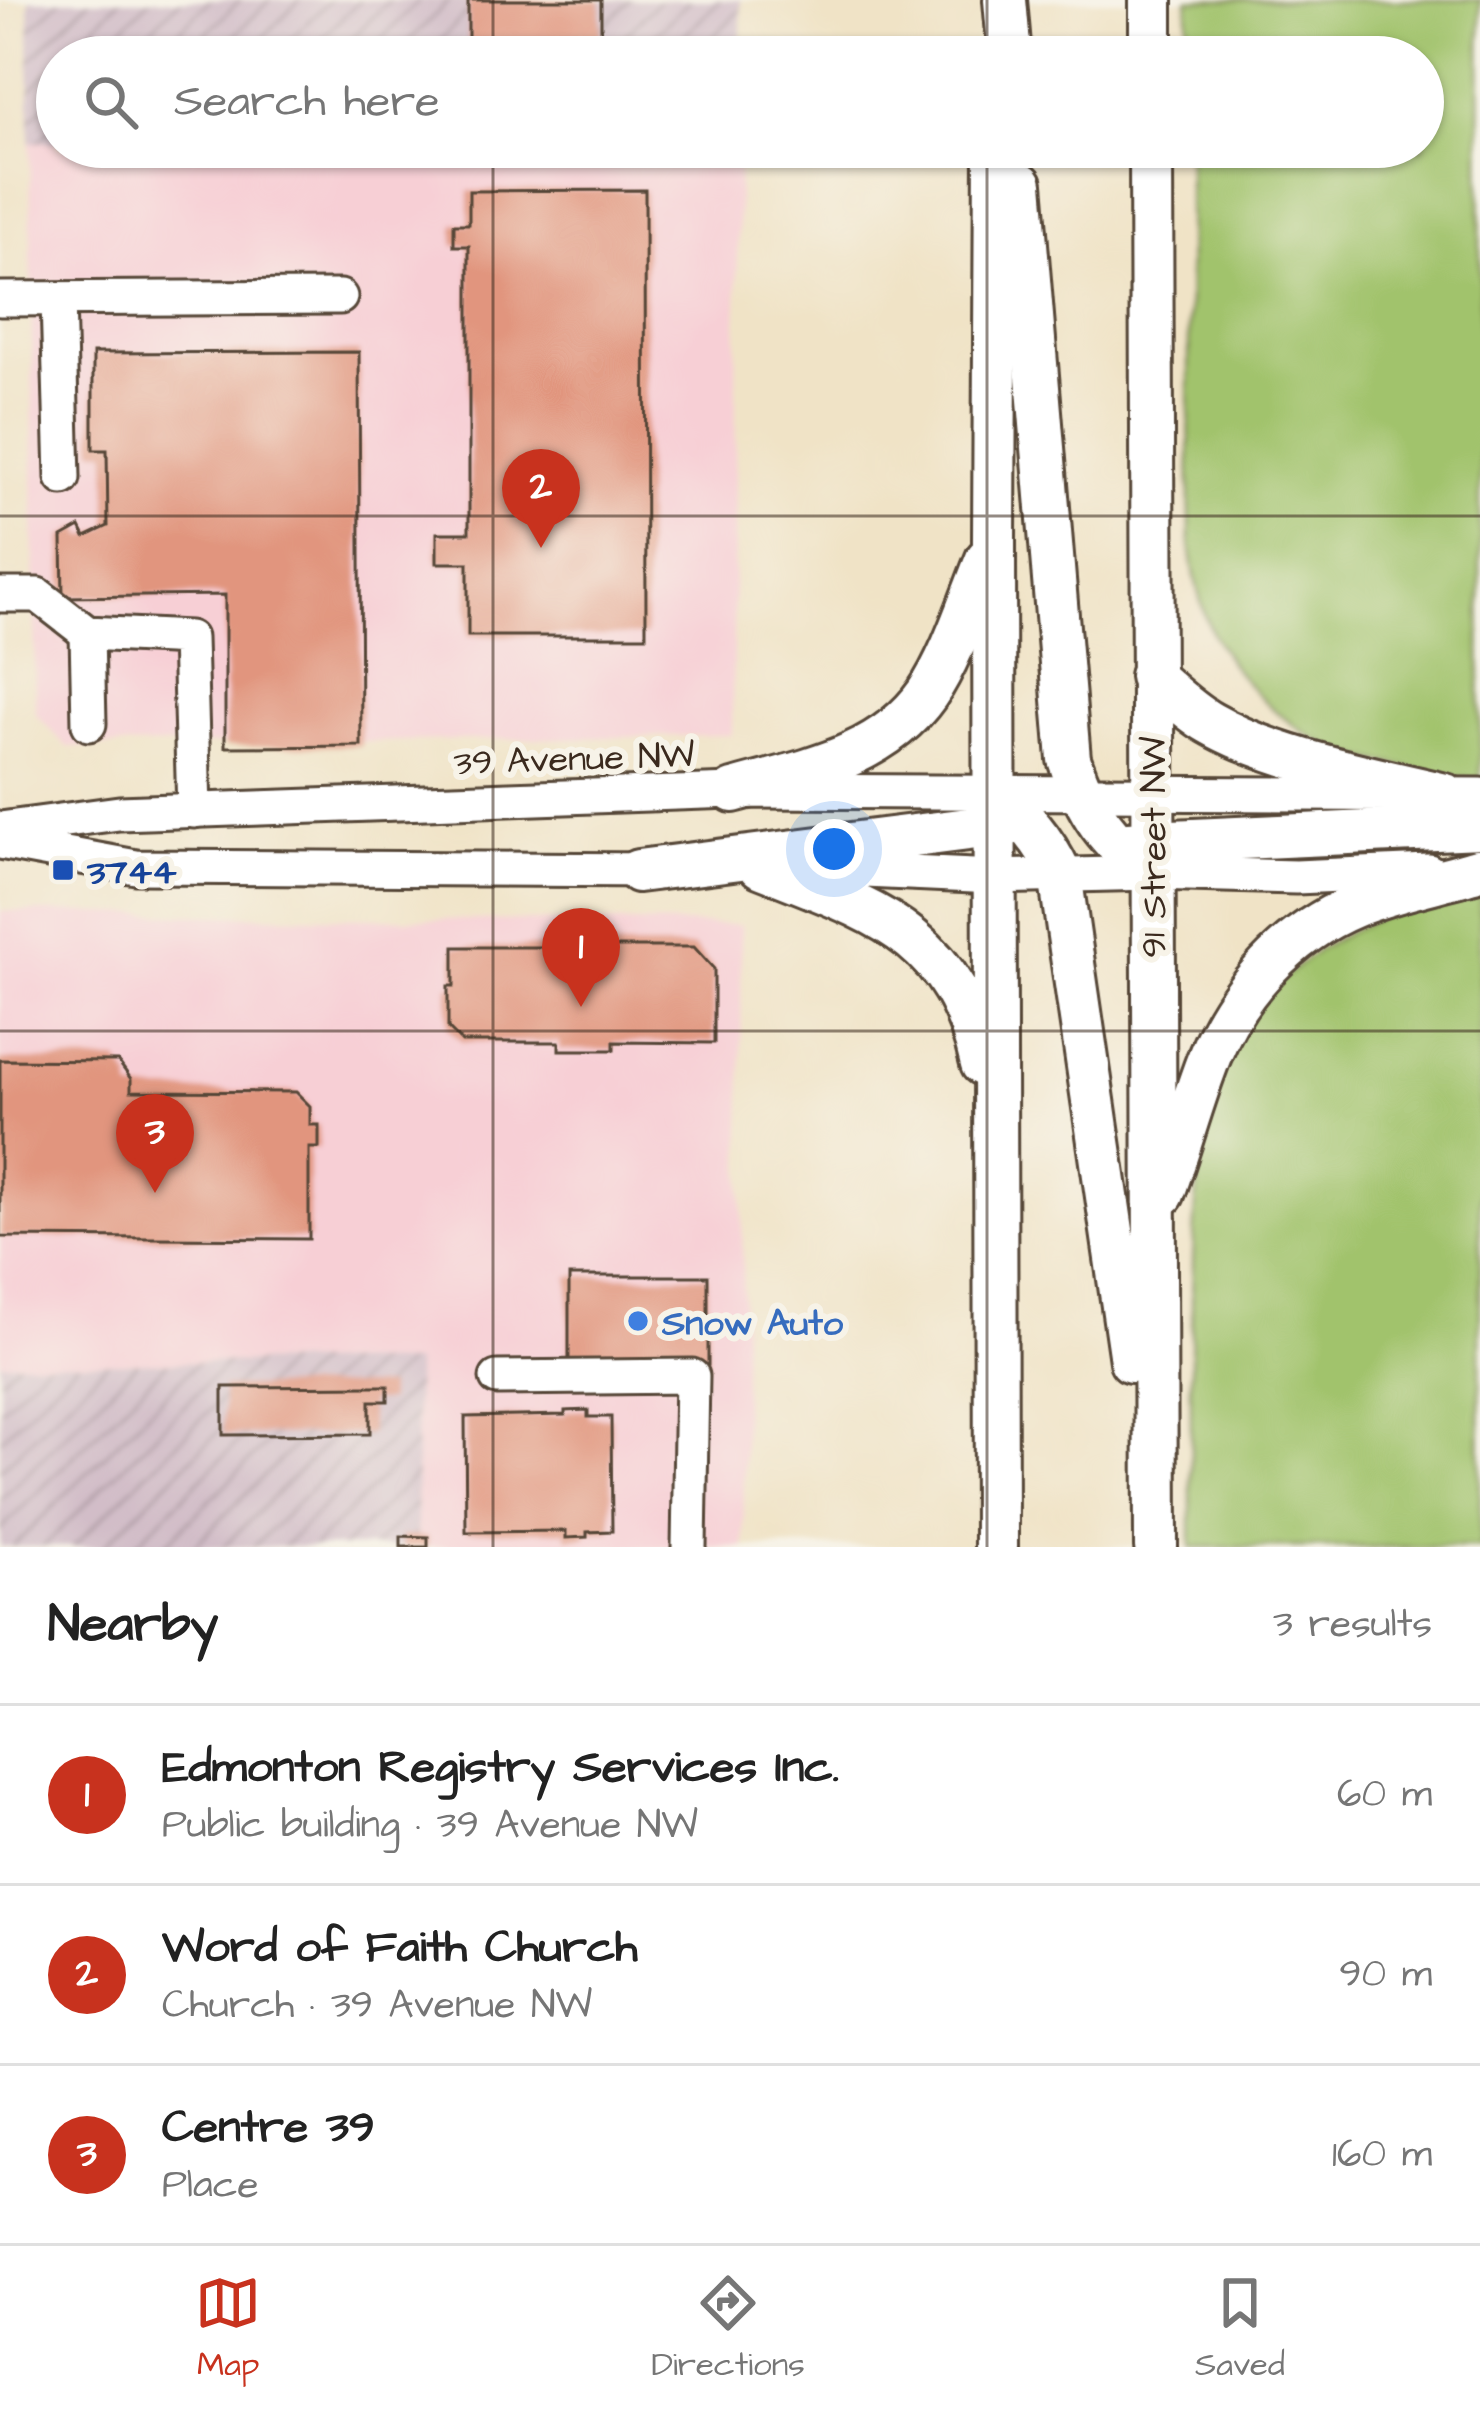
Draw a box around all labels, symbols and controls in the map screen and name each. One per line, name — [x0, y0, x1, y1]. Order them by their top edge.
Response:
search box — [36, 36, 1444, 168]
icon: search — [78, 69, 144, 135]
text: Search here — [174, 71, 440, 133]
pin: 2 — [502, 449, 580, 548]
street label: 39 Avenue NW — [453, 730, 696, 789]
street label: 91 Street NW — [1129, 736, 1180, 958]
your location — [804, 819, 864, 879]
place label: 3744 — [86, 847, 177, 898]
marker: 3744 — [50, 857, 76, 883]
pin: 1 — [542, 908, 620, 1007]
pin: 3 — [116, 1094, 194, 1193]
place label: Snow Auto — [661, 1298, 844, 1349]
marker: Snow Auto — [625, 1308, 651, 1334]
text: Nearby — [48, 1590, 218, 1661]
text: 3 results — [1273, 1598, 1432, 1652]
text: Edmonton Registry Services Inc. — [162, 1737, 839, 1799]
text: 1 — [85, 1768, 90, 1822]
text: 60 m — [1337, 1768, 1432, 1822]
text: Public building · 39 Avenue NW — [162, 1799, 698, 1853]
text: Word of Faith Church — [162, 1917, 638, 1979]
text: 2 — [76, 1948, 98, 2002]
text: 90 m — [1339, 1948, 1432, 2002]
text: Church · 39 Avenue NW — [162, 1979, 592, 2033]
text: Centre 39 — [162, 2097, 375, 2159]
text: 3 — [77, 2128, 97, 2182]
text: 160 m — [1332, 2128, 1432, 2182]
text: Place — [162, 2159, 259, 2213]
tab: Map — [195, 2270, 261, 2388]
tab: Directions — [651, 2270, 805, 2388]
tab: Saved — [1195, 2270, 1285, 2388]

